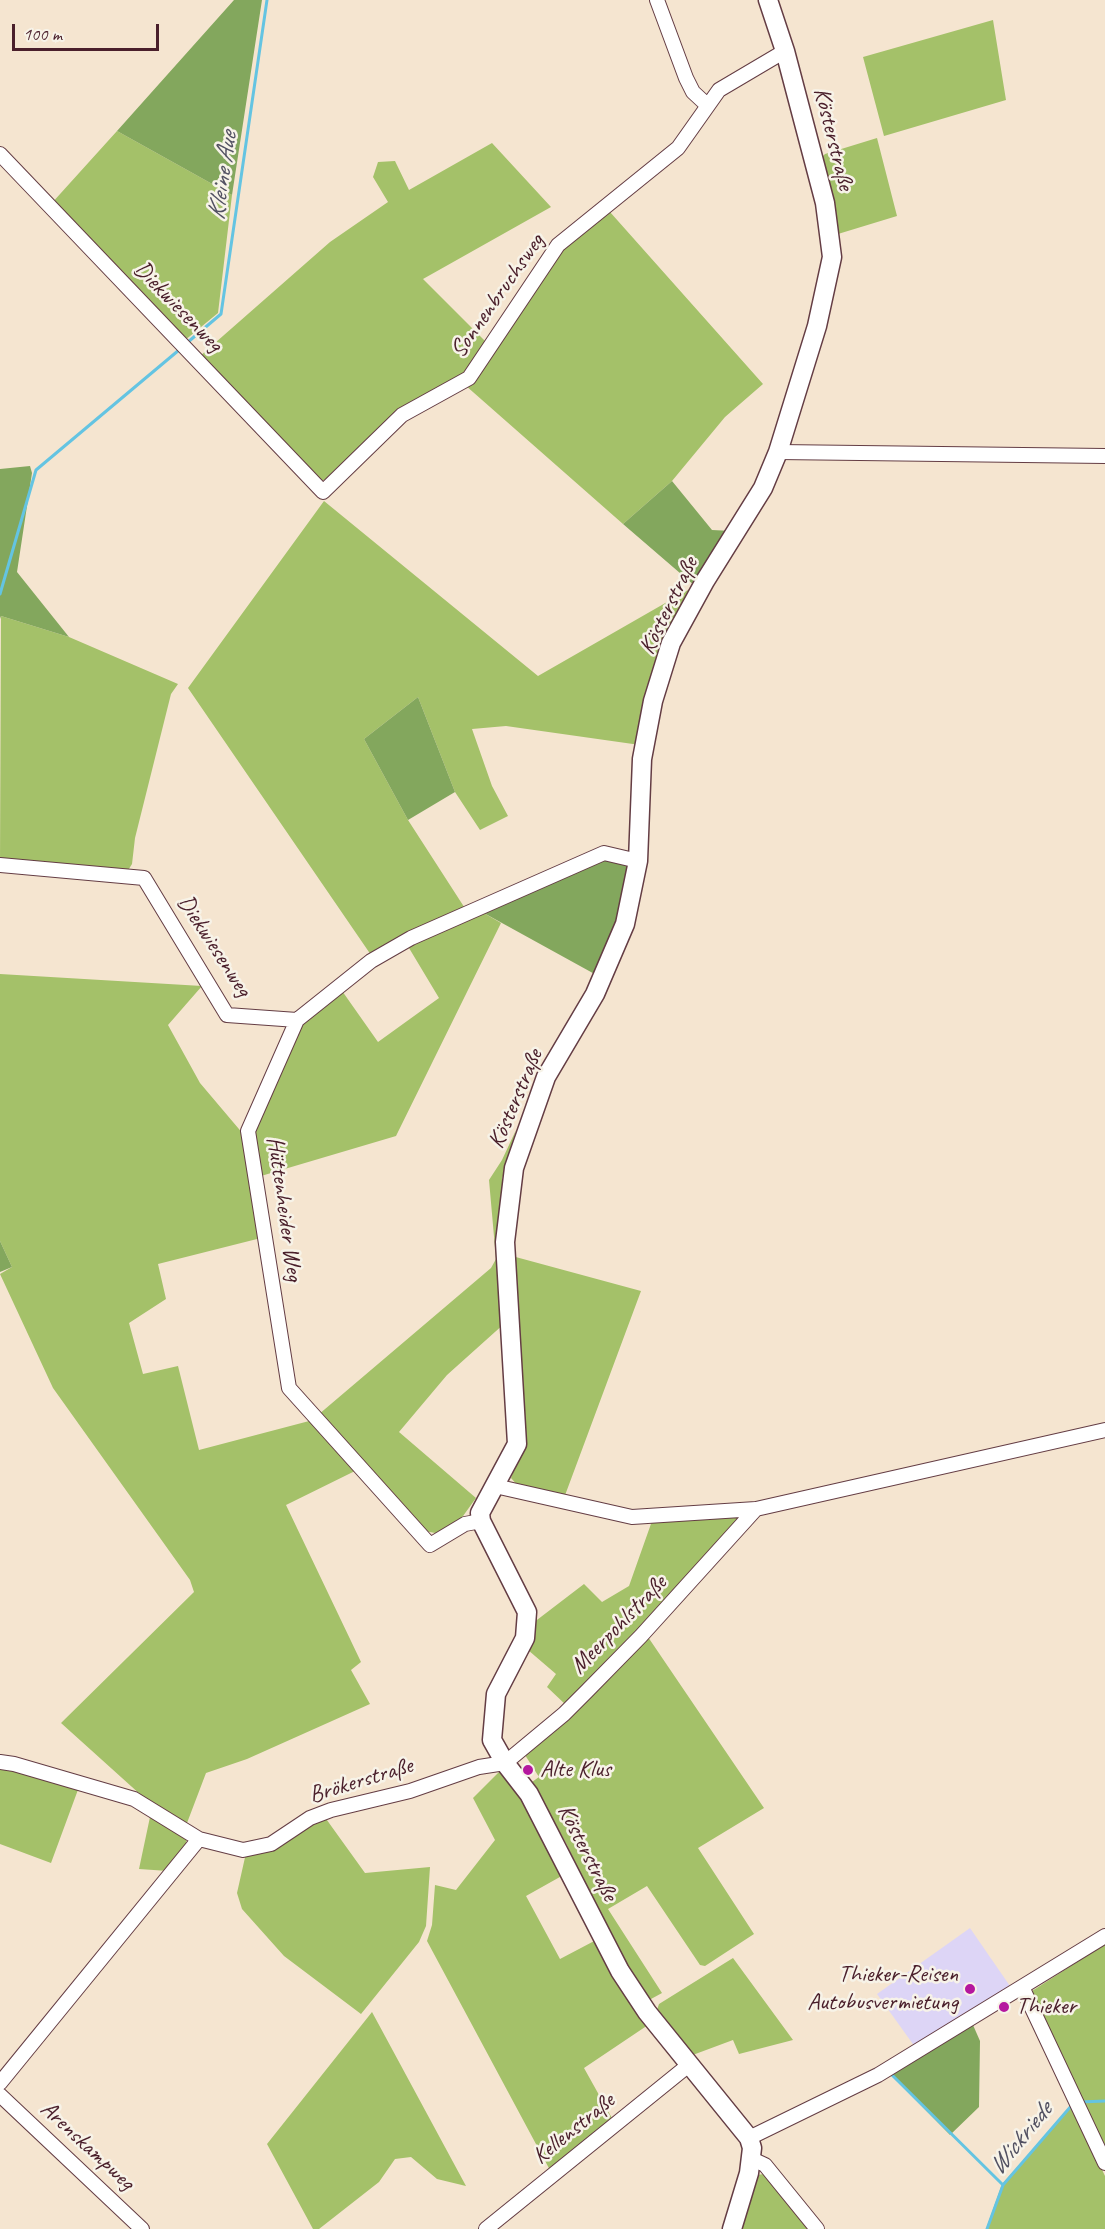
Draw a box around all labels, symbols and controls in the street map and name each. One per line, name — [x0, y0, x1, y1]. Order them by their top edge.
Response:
scale bar — [15, 12, 162, 50]
text: 100 m — [23, 23, 62, 45]
street label: Kösterstraße — [806, 85, 860, 193]
water label: Kleine Aue — [201, 130, 245, 222]
street label: Sonnenbruchsweg — [445, 228, 551, 364]
street label: Diekwiesenweg — [128, 255, 228, 359]
street label: Kösterstraße — [633, 553, 705, 659]
street label: Diekwiesenweg — [170, 890, 258, 1002]
street label: Kösterstraße — [482, 1045, 550, 1153]
street label: Hüttenheider Weg — [260, 1135, 308, 1283]
street label: Meerpohlstraße — [565, 1569, 673, 1681]
street label: Brökerstraße — [306, 1752, 416, 1810]
place label: Alte Klus — [540, 1756, 611, 1784]
marker: Alte Klus — [521, 1763, 535, 1777]
street label: Kösterstraße — [550, 1800, 624, 1906]
place label: Thieker-Reisen Autobusvermietung — [807, 1961, 958, 2017]
marker: Thieker-Reisen Autobusvermietung — [963, 1982, 977, 1996]
place label: Thieker — [1016, 1993, 1076, 2021]
marker: Thieker — [997, 2000, 1011, 2014]
street label: Kellenstraße — [527, 2087, 621, 2171]
street label: Arenskampweg — [34, 2095, 140, 2197]
water label: Wickriede — [982, 2096, 1060, 2182]

